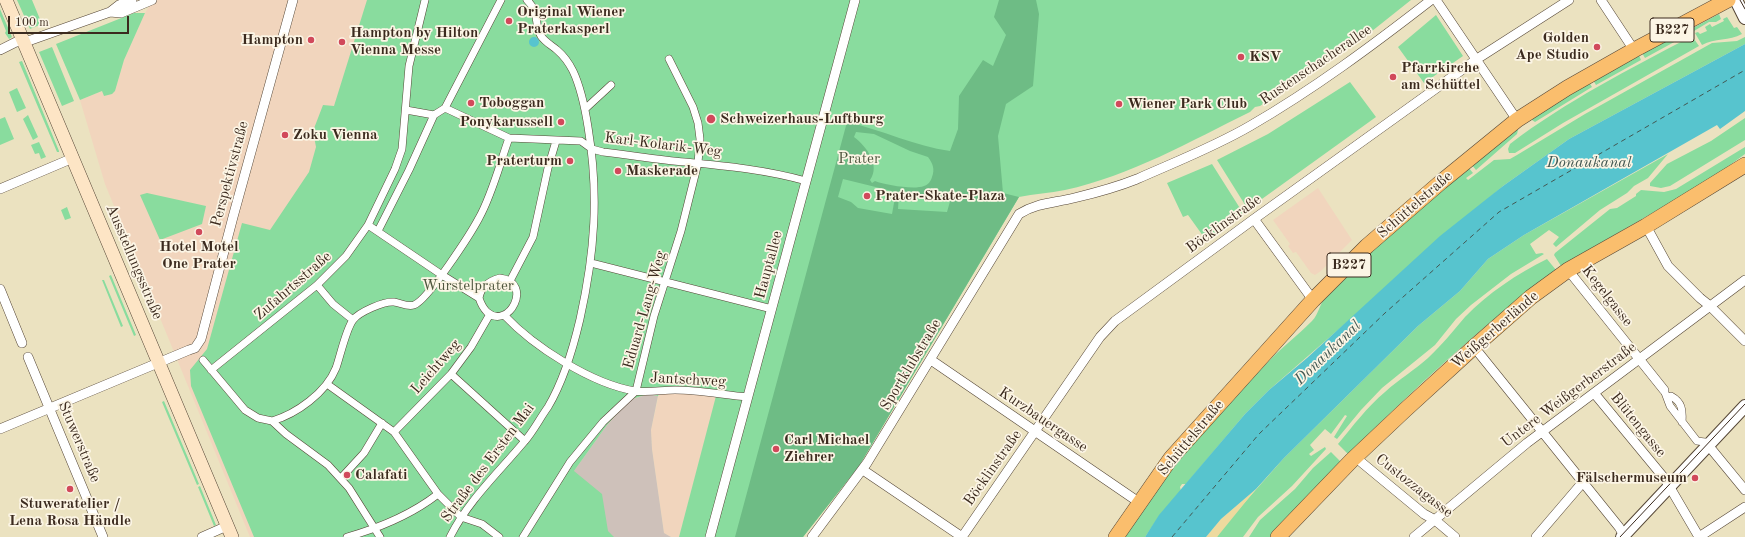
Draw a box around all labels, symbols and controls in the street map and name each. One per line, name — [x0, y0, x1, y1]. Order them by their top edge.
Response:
place label: Original Wiener Praterkasperl — [517, 3, 625, 38]
scale bar — [10, 8, 131, 34]
marker: Original Wiener Praterkasperl — [504, 16, 514, 26]
text: 100 m — [15, 17, 49, 29]
road number: B227 — [1650, 18, 1694, 42]
street label: Rustenschacherallee — [1257, 21, 1375, 109]
place label: Hampton by Hilton Vienna Messe — [350, 24, 478, 59]
place label: Golden Ape Studio — [1515, 29, 1589, 64]
place label: Hampton — [242, 31, 303, 49]
marker: Hampton — [306, 35, 316, 45]
marker: Hampton by Hilton Vienna Messe — [337, 37, 347, 47]
marker: Golden Ape Studio — [1592, 42, 1602, 52]
place label: KSV — [1249, 48, 1281, 66]
marker: KSV — [1236, 52, 1246, 62]
place label: Pfarrkirche am Schüttel — [1401, 59, 1480, 94]
marker: Pfarrkirche am Schüttel — [1388, 72, 1398, 82]
place label: Toboggan — [479, 94, 544, 112]
place label: Wiener Park Club — [1127, 95, 1247, 113]
marker: Toboggan — [466, 98, 476, 108]
marker: Wiener Park Club — [1114, 99, 1124, 109]
place label: Schweizerhaus-Luftburg — [720, 110, 884, 128]
place label: Ponykarussell — [459, 113, 553, 131]
marker: Schweizerhaus-Luftburg — [705, 113, 717, 125]
marker: Ponykarussell — [556, 117, 566, 127]
street label: Perspektivstraße — [207, 119, 253, 229]
place label: Zoku Vienna — [293, 126, 378, 144]
street label: Karl-Kolarik-Weg — [603, 129, 723, 161]
marker: Zoku Vienna — [280, 130, 290, 140]
park label: Prater — [838, 150, 880, 168]
place label: Praterturm — [486, 152, 562, 170]
water label: Donaukanal — [1546, 153, 1632, 173]
marker: Praterturm — [565, 156, 575, 166]
place label: Maskerade — [626, 162, 698, 180]
marker: Maskerade — [613, 166, 623, 176]
street label: Schüttelstraße — [1374, 168, 1456, 242]
place label: Prater-Skate-Plaza — [875, 187, 1005, 205]
marker: Prater-Skate-Plaza — [862, 191, 872, 201]
street label: Böcklinstraße — [1183, 191, 1265, 257]
street label: Ausstellungsstraße — [102, 202, 166, 322]
marker: Hotel Motel One Prater — [194, 227, 204, 237]
street label: Hauptallee — [751, 229, 787, 301]
place label: Hotel Motel One Prater — [159, 238, 239, 273]
street label: Zufahrtsstraße — [251, 248, 335, 324]
street label: Eduard-Lang-Weg — [620, 249, 670, 371]
road number: B227 — [1327, 253, 1371, 277]
street label: Kegelgasse — [1578, 262, 1636, 330]
park label: Wurstelprater — [422, 277, 514, 295]
street label: Weißgerberlände — [1448, 287, 1542, 373]
street label: Sportklubstraße — [877, 316, 945, 414]
water label: Donaukanal — [1291, 317, 1365, 389]
street label: Leichtweg — [407, 336, 465, 398]
street label: Untere Weißgerberstraße — [1498, 338, 1640, 452]
street label: Jantschweg — [650, 369, 726, 391]
street label: Kurzbauergasse — [995, 384, 1091, 456]
street label: Blütengasse — [1606, 389, 1670, 461]
street label: Schüttelstraße — [1154, 396, 1228, 480]
street label: Stuwerstraße — [54, 399, 104, 485]
street label: Straße des Ersten Mai — [437, 400, 539, 526]
street label: Böcklinstraße — [960, 427, 1026, 509]
place label: Carl Michael Ziehrer — [784, 431, 869, 466]
marker: Carl Michael Ziehrer — [771, 444, 781, 454]
street label: Custozzagasse — [1372, 450, 1456, 522]
place label: Calafati — [355, 466, 408, 484]
place label: Fälschermuseum — [1576, 469, 1687, 487]
marker: Calafati — [342, 470, 352, 480]
marker: Fälschermuseum — [1690, 473, 1700, 483]
marker: Stuweratelier / Lena Rosa Händle — [65, 484, 75, 494]
place label: Stuweratelier / Lena Rosa Händle — [9, 495, 131, 530]

